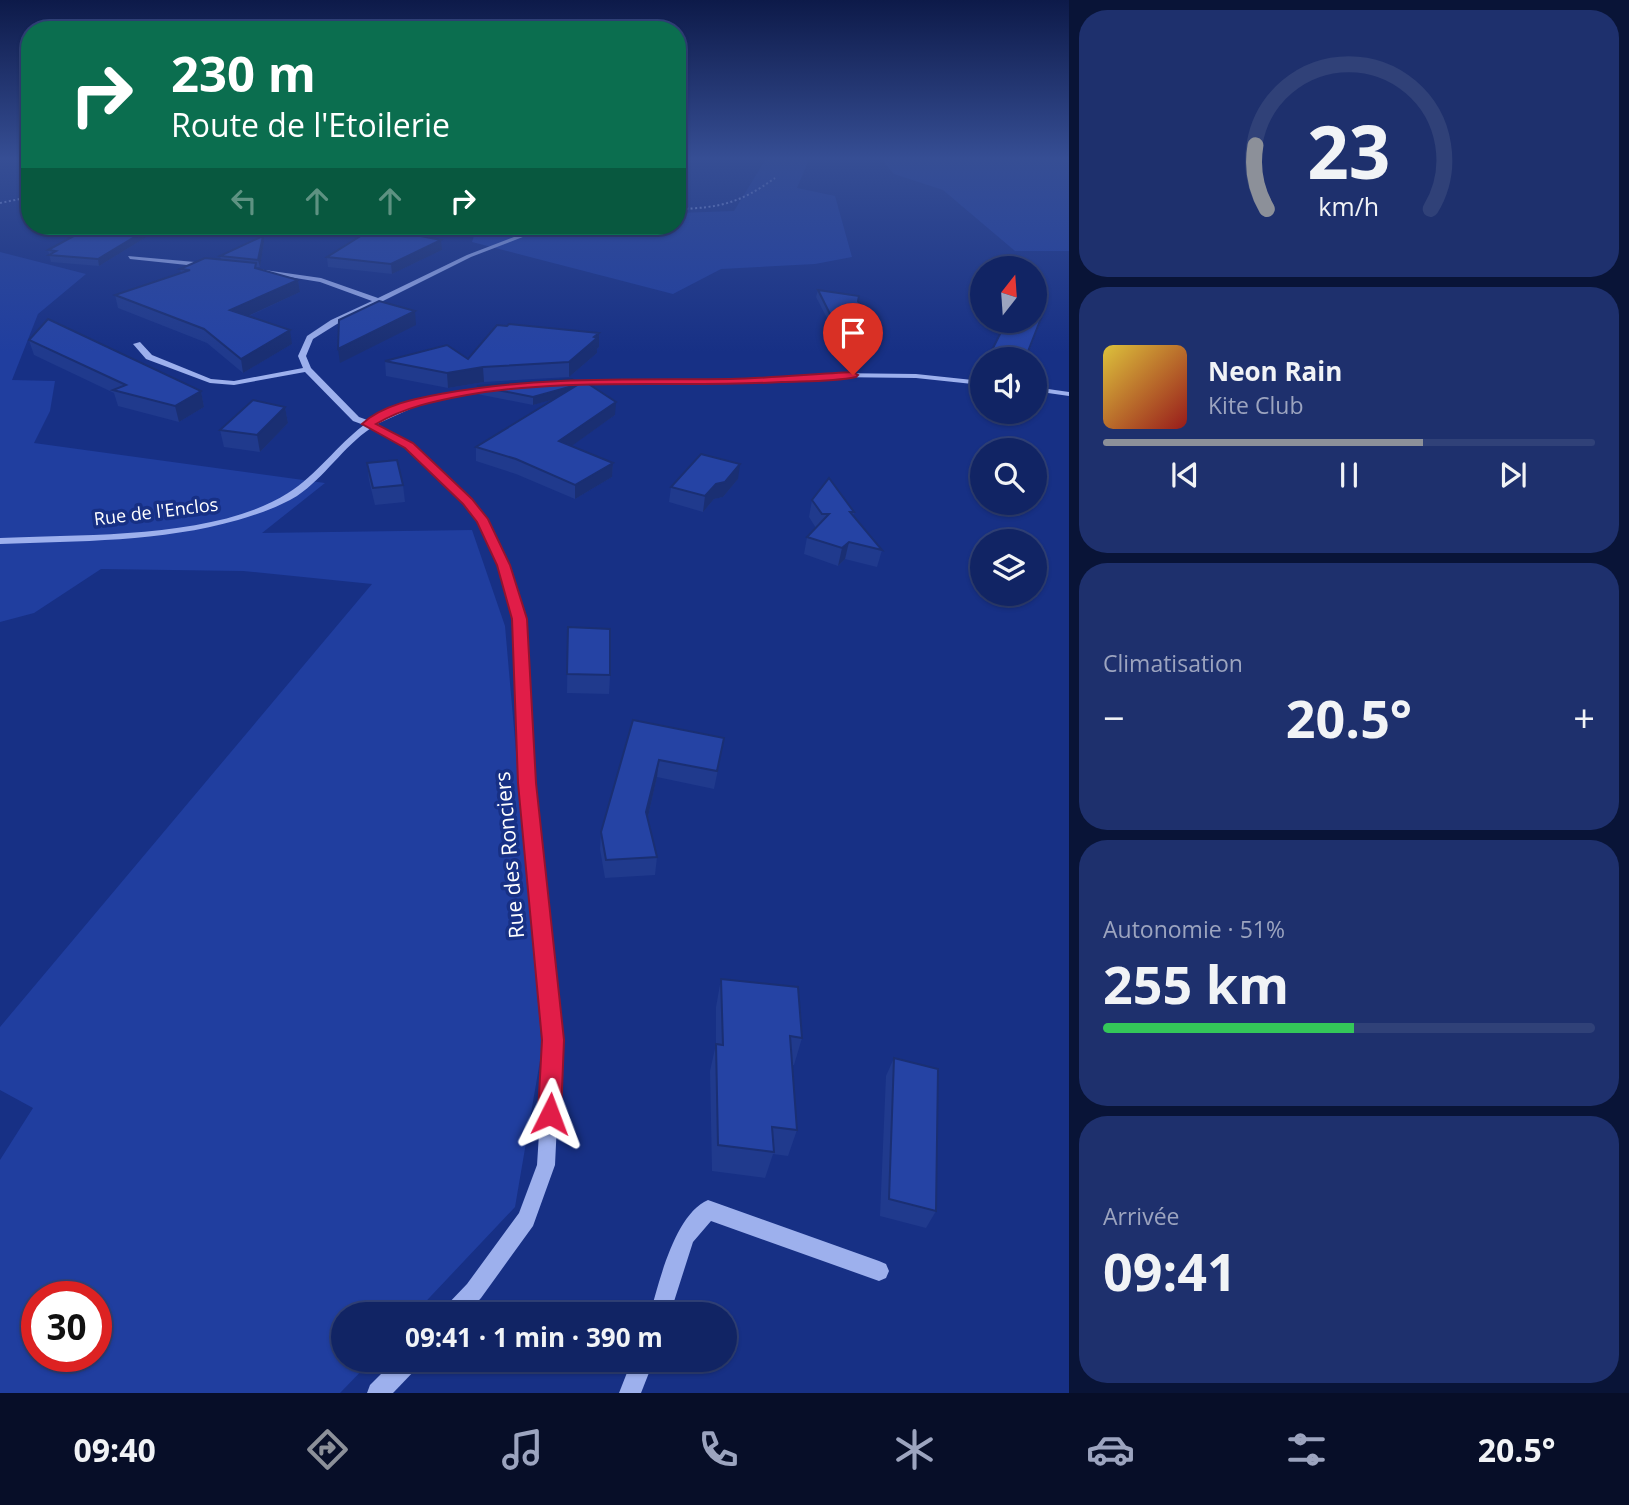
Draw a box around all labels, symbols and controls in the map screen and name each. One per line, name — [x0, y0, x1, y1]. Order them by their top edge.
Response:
text: 230 m — [171, 40, 316, 106]
icon: right — [56, 49, 147, 140]
text: 23 — [1307, 102, 1391, 201]
text: Route de l'Etoilerie — [171, 103, 450, 146]
icon: left — [225, 182, 263, 220]
icon: ahead — [298, 182, 336, 220]
icon: ahead — [371, 182, 409, 220]
icon: right — [444, 182, 482, 220]
text: km/h — [1319, 189, 1379, 223]
north arrow — [970, 256, 1046, 332]
map controls — [970, 256, 1047, 606]
pin — [823, 303, 883, 375]
icon: arrive — [834, 314, 872, 352]
button: sound — [970, 347, 1047, 424]
text: Neon Rain — [1208, 353, 1342, 389]
text: Kite Club — [1208, 389, 1303, 421]
button: search — [970, 438, 1047, 515]
icon: previous — [1166, 456, 1204, 494]
icon: pause — [1330, 456, 1368, 494]
icon: next — [1494, 456, 1532, 494]
street label: Rue de l'Enclos — [92, 491, 219, 531]
button: layers — [970, 529, 1047, 606]
text: Climatisation — [1103, 647, 1243, 679]
text: 20.5° — [1286, 682, 1412, 753]
text: − — [1103, 691, 1125, 743]
text: + — [1573, 691, 1595, 743]
street label: Rue des Ronciers — [488, 770, 530, 940]
text: Autonomie · 51% — [1103, 913, 1285, 945]
text: 255 km — [1103, 948, 1289, 1019]
position arrow — [513, 1077, 587, 1151]
text: Arrivée — [1103, 1200, 1179, 1232]
text: 09:41 — [1103, 1235, 1237, 1306]
speed limit sign: 30 — [21, 1281, 112, 1372]
text: 09:41 · 1 min · 390 m — [405, 1319, 663, 1355]
icon: directions — [303, 1425, 352, 1474]
icon: music — [498, 1425, 547, 1474]
icon: phone — [694, 1425, 743, 1474]
icon: climate — [890, 1425, 939, 1474]
icon: car — [1086, 1425, 1135, 1474]
icon: filters — [1282, 1425, 1331, 1474]
text: 09:40 — [73, 1428, 156, 1471]
text: 20.5° — [1478, 1428, 1555, 1471]

